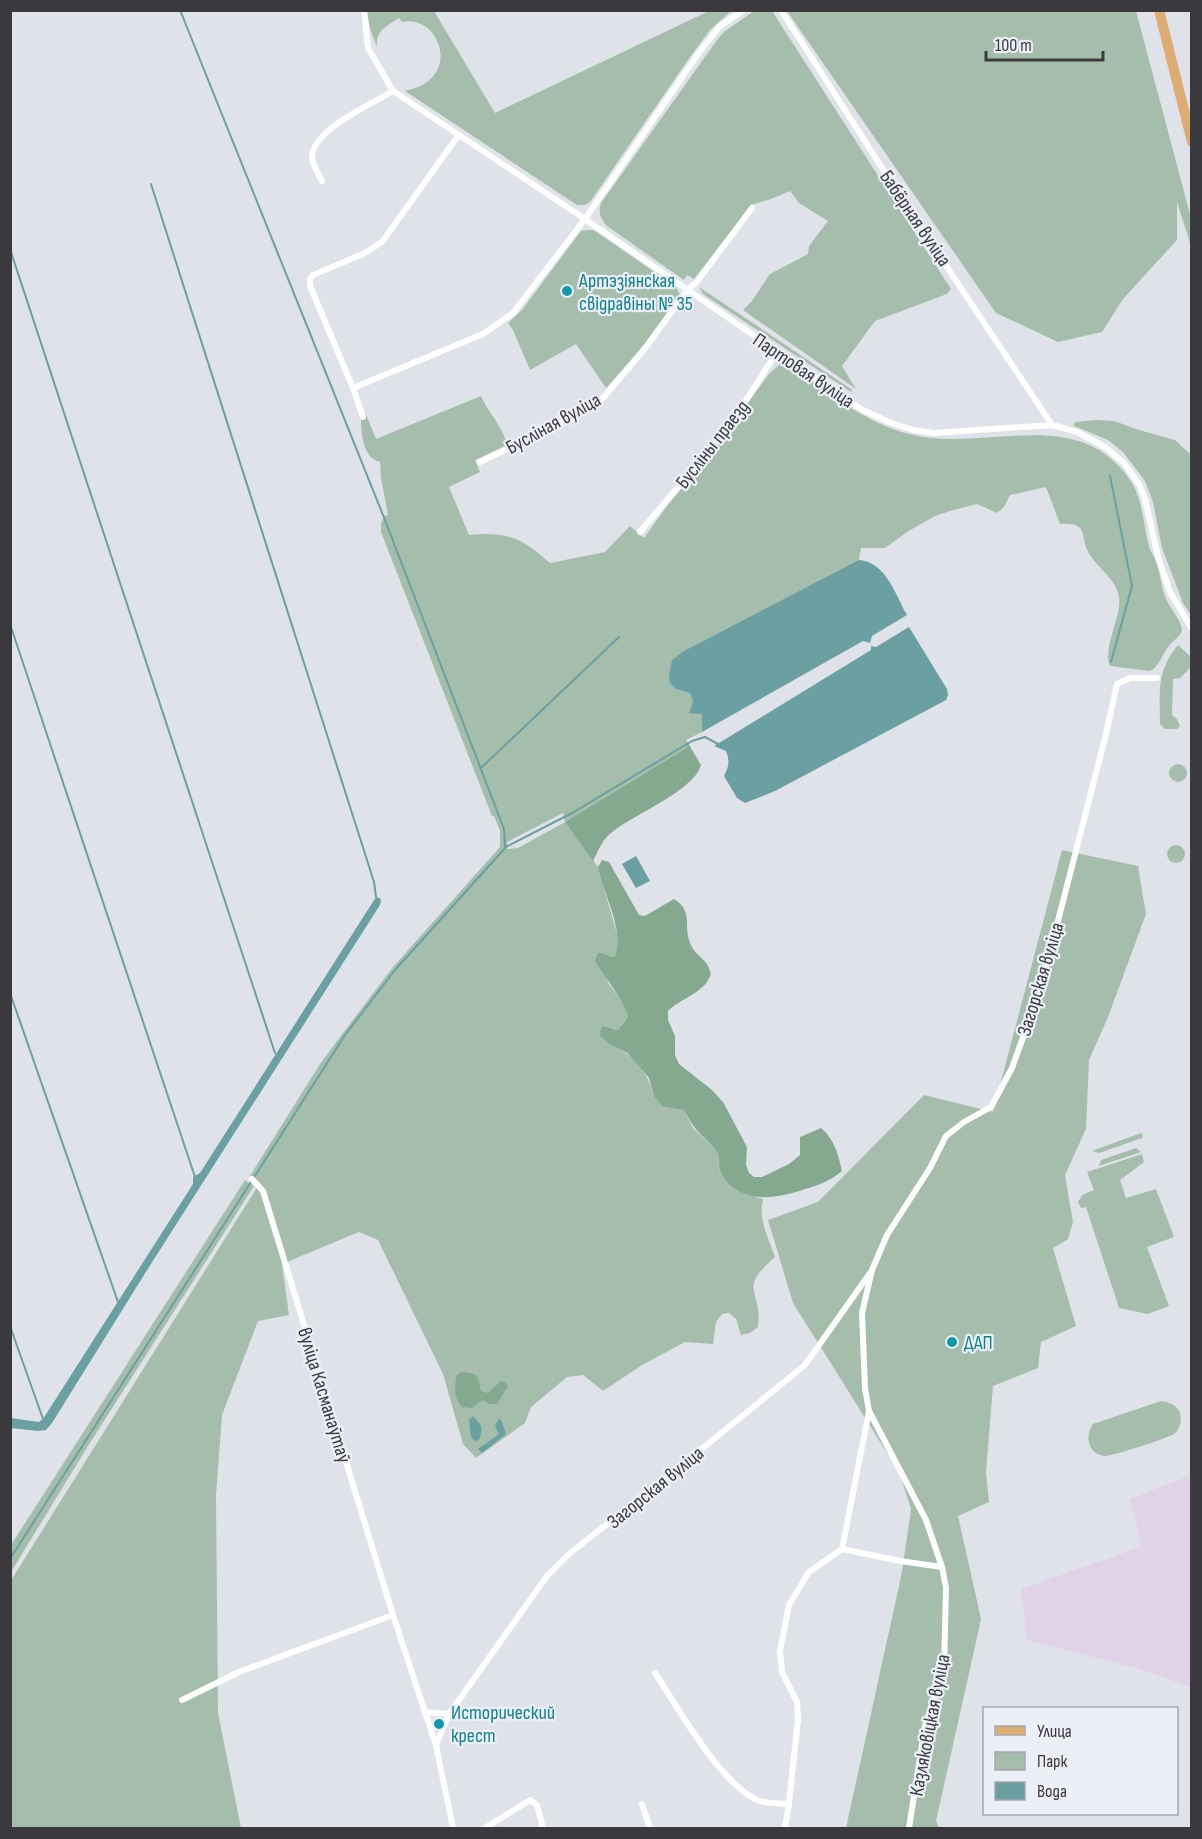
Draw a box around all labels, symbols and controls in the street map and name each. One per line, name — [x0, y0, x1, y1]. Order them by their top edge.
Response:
scale bar — [986, 24, 1103, 62]
text: 100 m — [995, 35, 1032, 56]
street label: Бабёрная вуліца — [874, 166, 956, 271]
place label: Артэзіянская свідравіны № 35 — [578, 269, 693, 316]
marker: Артэзіянская свідравіны № 35 — [560, 284, 574, 298]
street label: Партовая вуліца — [748, 328, 859, 414]
street label: Бусліная вуліца — [502, 388, 605, 460]
street label: Бусліны праезд — [671, 396, 755, 494]
street label: Загорская вуліца — [1012, 920, 1070, 1039]
street label: вуліца Касманаўтаў — [292, 1325, 356, 1466]
place label: ДАП — [964, 1331, 993, 1355]
marker: ДАП — [945, 1335, 959, 1349]
street label: Загорская вуліца — [602, 1441, 709, 1534]
street label: Казляковіцкая вуліца — [904, 1652, 956, 1798]
place label: Исторический крест — [451, 1701, 555, 1748]
legend — [983, 1707, 1178, 1815]
marker: Исторический крест — [432, 1717, 446, 1731]
text: Улица — [1037, 1721, 1072, 1742]
text: Парк — [1037, 1751, 1068, 1772]
text: Вода — [1037, 1781, 1067, 1802]

